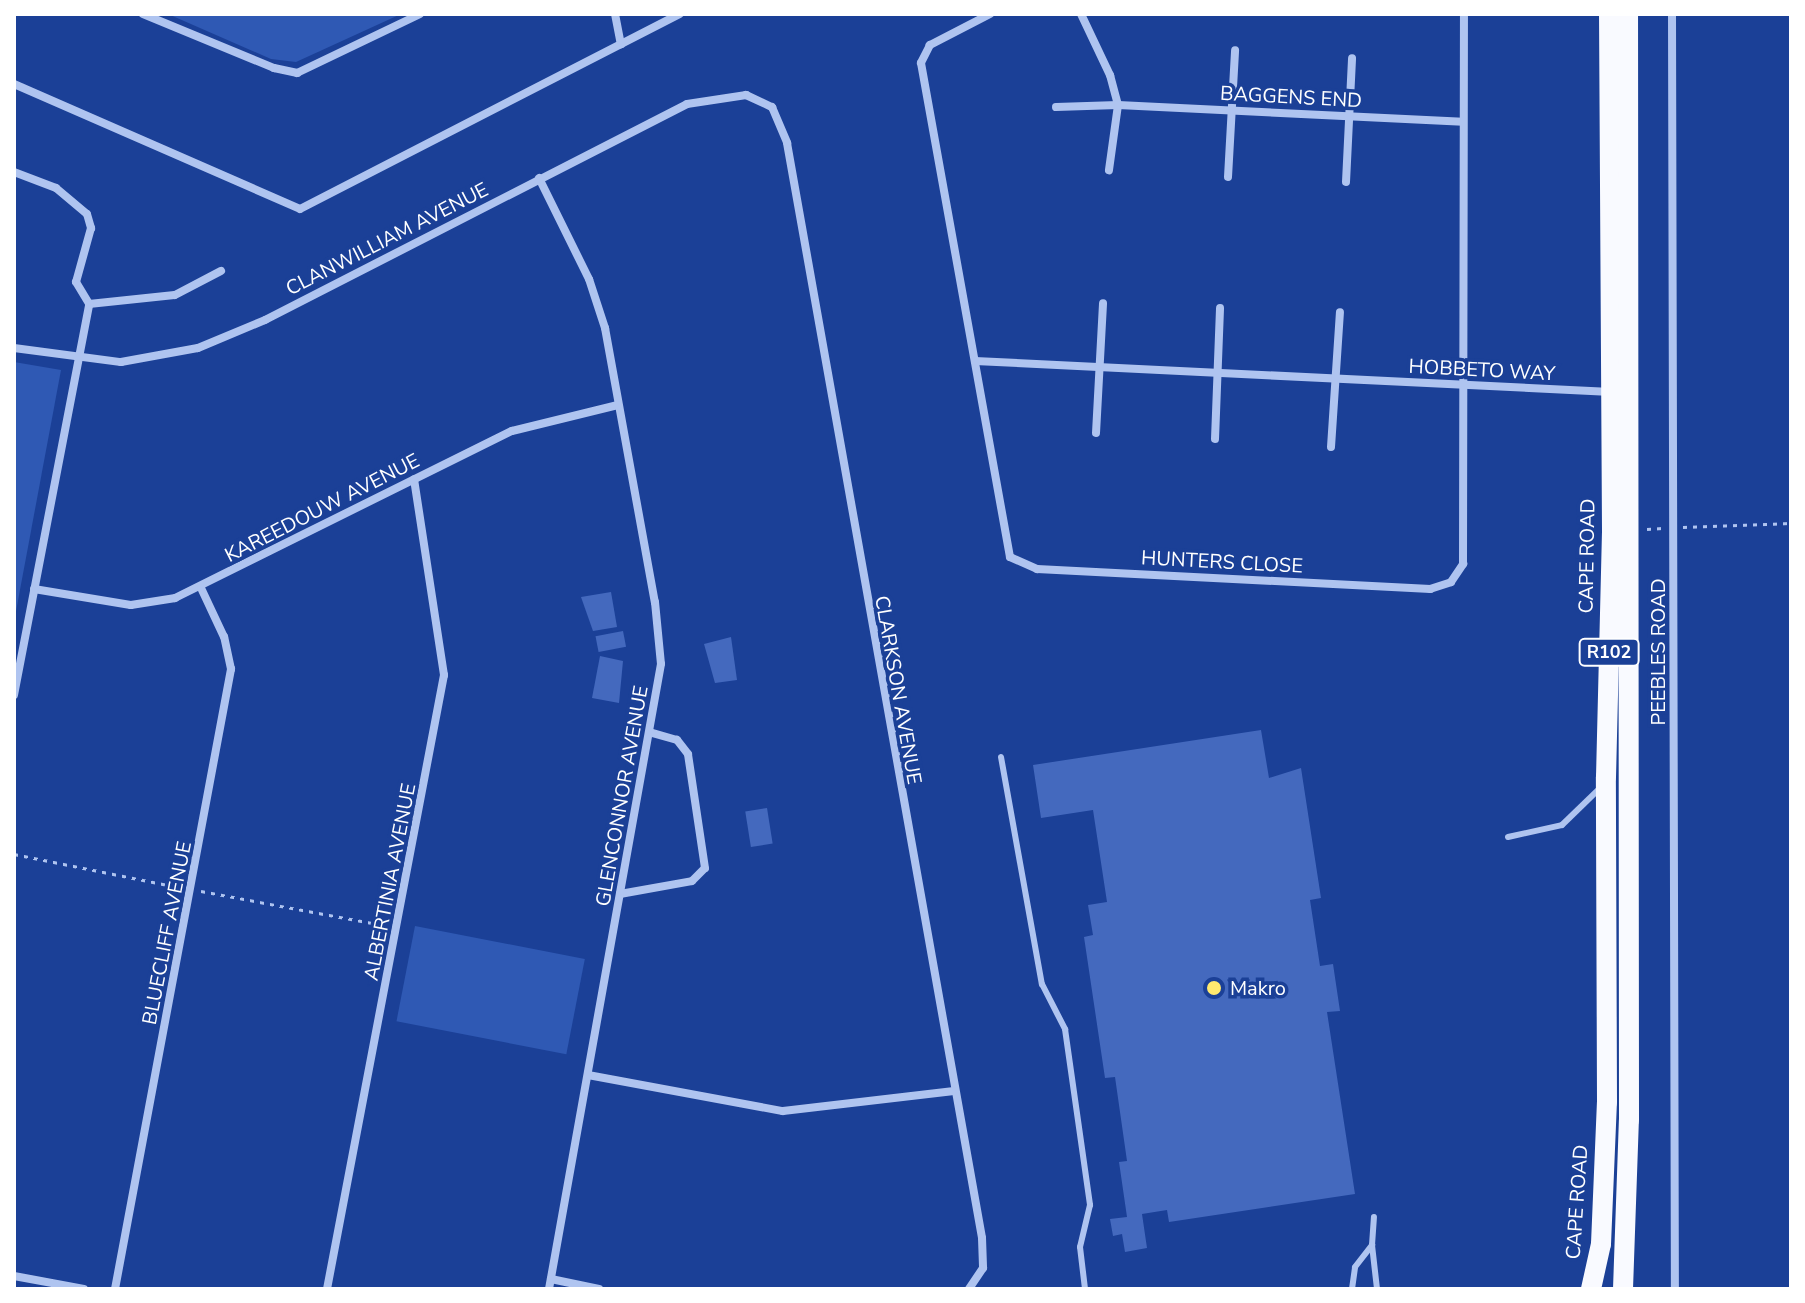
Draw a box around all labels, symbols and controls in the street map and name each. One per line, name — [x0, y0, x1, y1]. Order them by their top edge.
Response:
street label: BAGGENS END — [1219, 81, 1363, 113]
street label: CLANWILLIAM AVENUE — [282, 177, 492, 301]
street label: HOBBETO WAY — [1408, 354, 1556, 386]
street label: KAREEDOUW AVENUE — [221, 448, 423, 568]
street label: CAPE ROAD — [1574, 498, 1600, 614]
street label: HUNTERS CLOSE — [1140, 546, 1304, 578]
street label: PEEBLES ROAD — [1646, 578, 1670, 726]
street label: CLARKSON AVENUE — [870, 594, 926, 786]
road number: R102 — [1577, 638, 1641, 666]
street label: GLENCONNOR AVENUE — [591, 684, 653, 908]
street label: ALBERTINIA AVENUE — [359, 781, 421, 983]
street label: BLUECLIFF AVENUE — [137, 839, 197, 1027]
place label: Makro — [1230, 976, 1286, 1000]
marker: Makro — [1205, 979, 1223, 997]
street label: CAPE ROAD — [1561, 1144, 1593, 1260]

